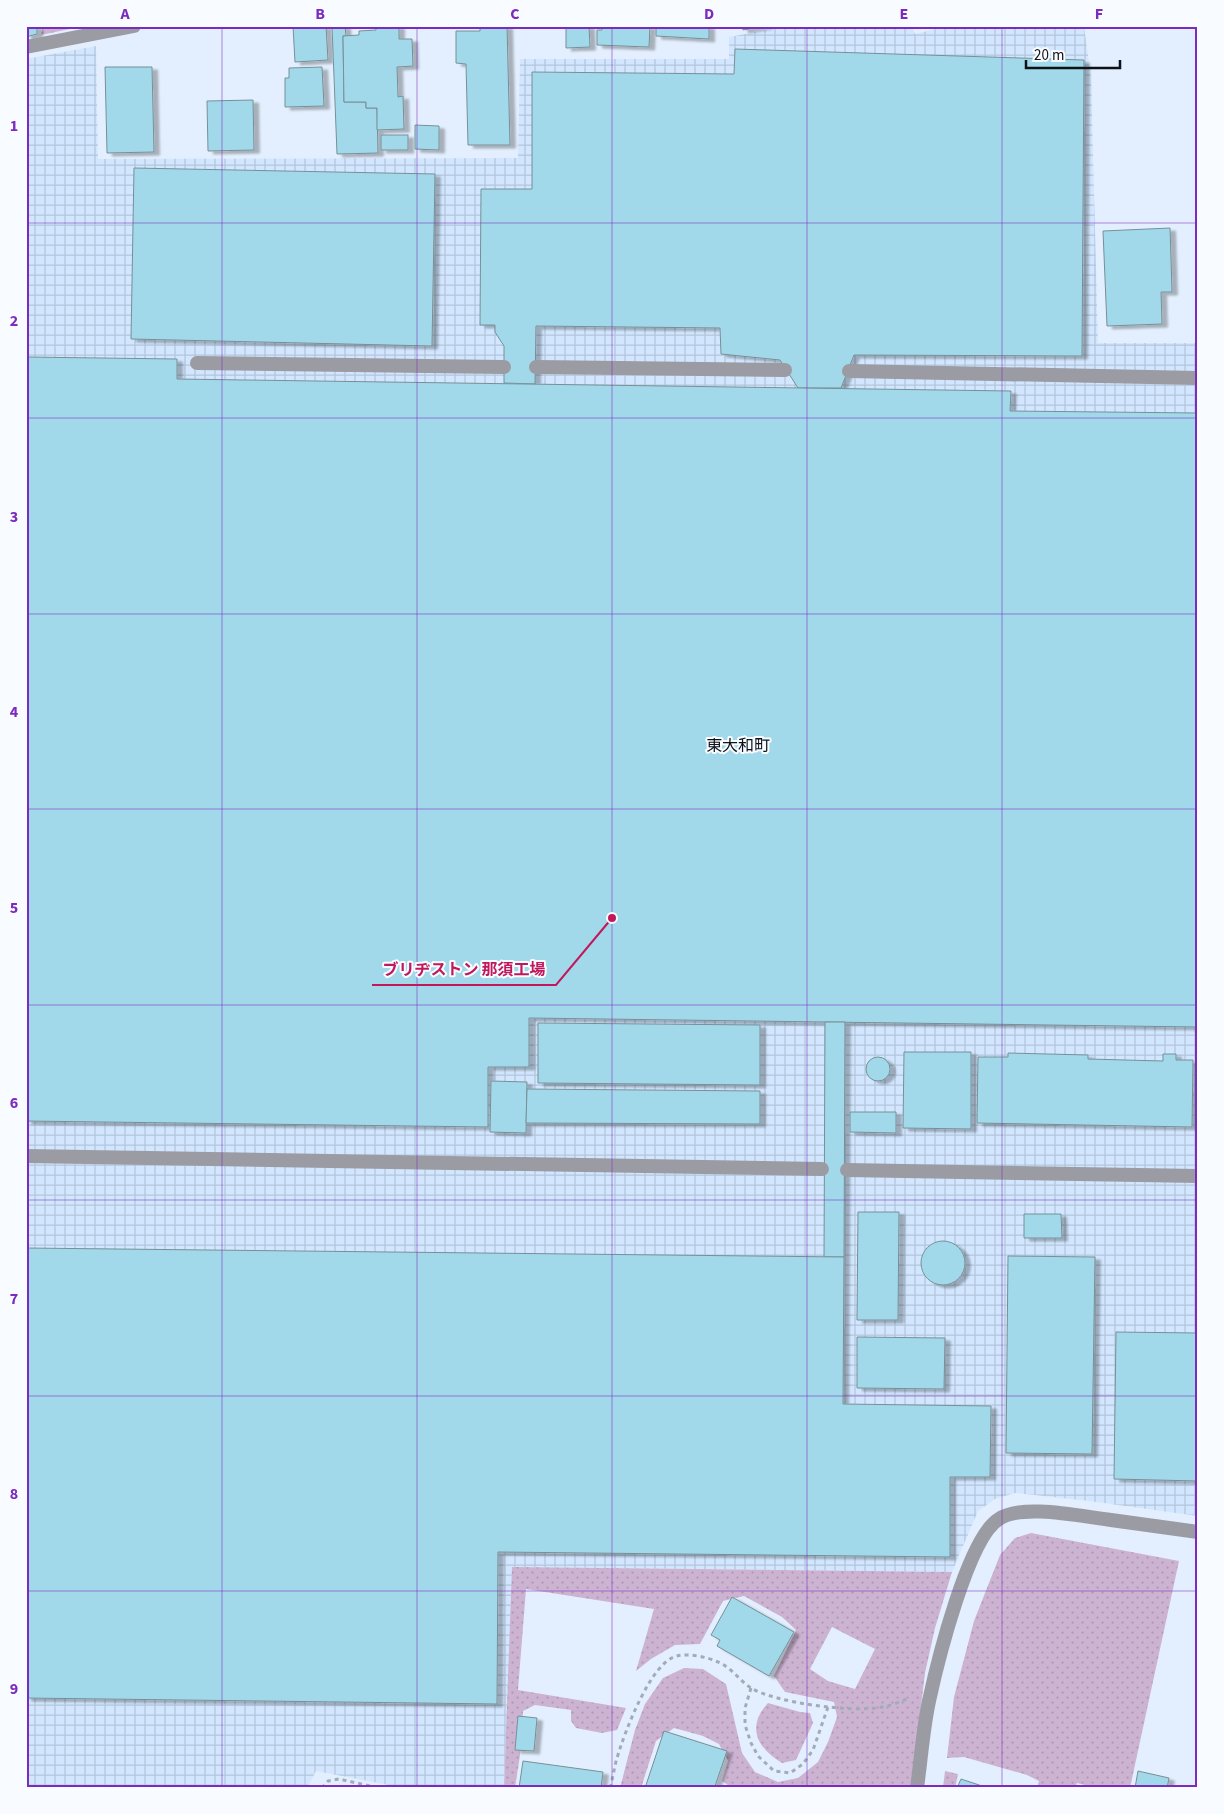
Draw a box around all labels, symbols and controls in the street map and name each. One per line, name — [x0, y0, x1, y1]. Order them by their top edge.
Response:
text: A — [119, 3, 130, 25]
text: B — [315, 3, 325, 25]
text: C — [510, 3, 520, 25]
text: D — [704, 3, 714, 25]
text: E — [900, 3, 908, 25]
text: F — [1095, 3, 1103, 25]
scale bar — [1026, 38, 1120, 70]
text: 20 m — [1034, 45, 1064, 66]
text: 1 — [10, 115, 18, 137]
text: 2 — [10, 310, 18, 332]
text: 3 — [10, 506, 18, 528]
text: 4 — [10, 701, 19, 723]
district label: 東大和町 — [706, 735, 770, 757]
text: 5 — [10, 897, 18, 919]
callout: ブリヂストン 那須工場 — [372, 954, 556, 985]
text: ブリヂストン 那須工場 — [382, 959, 546, 981]
text: 6 — [10, 1092, 18, 1114]
text: 7 — [10, 1288, 18, 1310]
text: 8 — [10, 1483, 18, 1505]
text: 9 — [10, 1678, 18, 1700]

